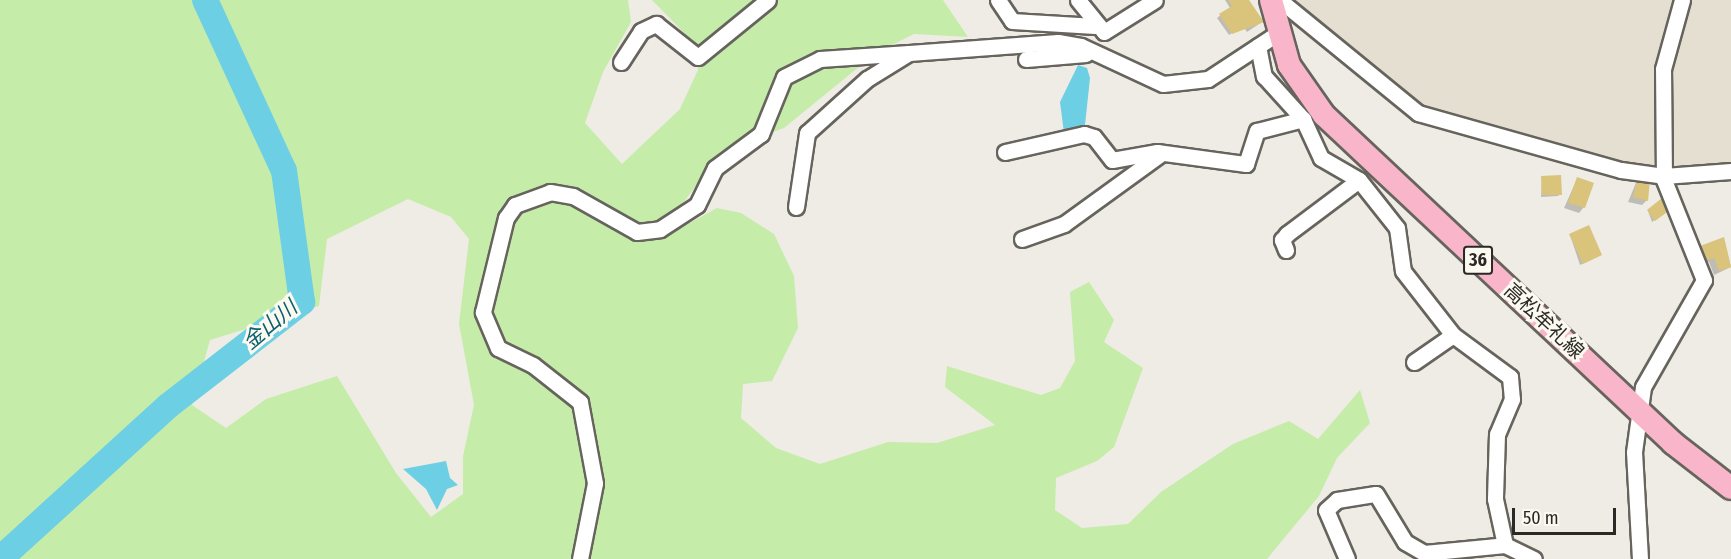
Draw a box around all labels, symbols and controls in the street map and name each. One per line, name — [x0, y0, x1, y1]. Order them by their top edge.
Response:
road number: 36 — [1463, 245, 1493, 275]
street label: 高松牟礼線 — [1499, 278, 1589, 364]
water label: 金山川 — [238, 295, 302, 355]
scale bar — [1515, 496, 1618, 534]
text: 50 m — [1523, 507, 1559, 529]

